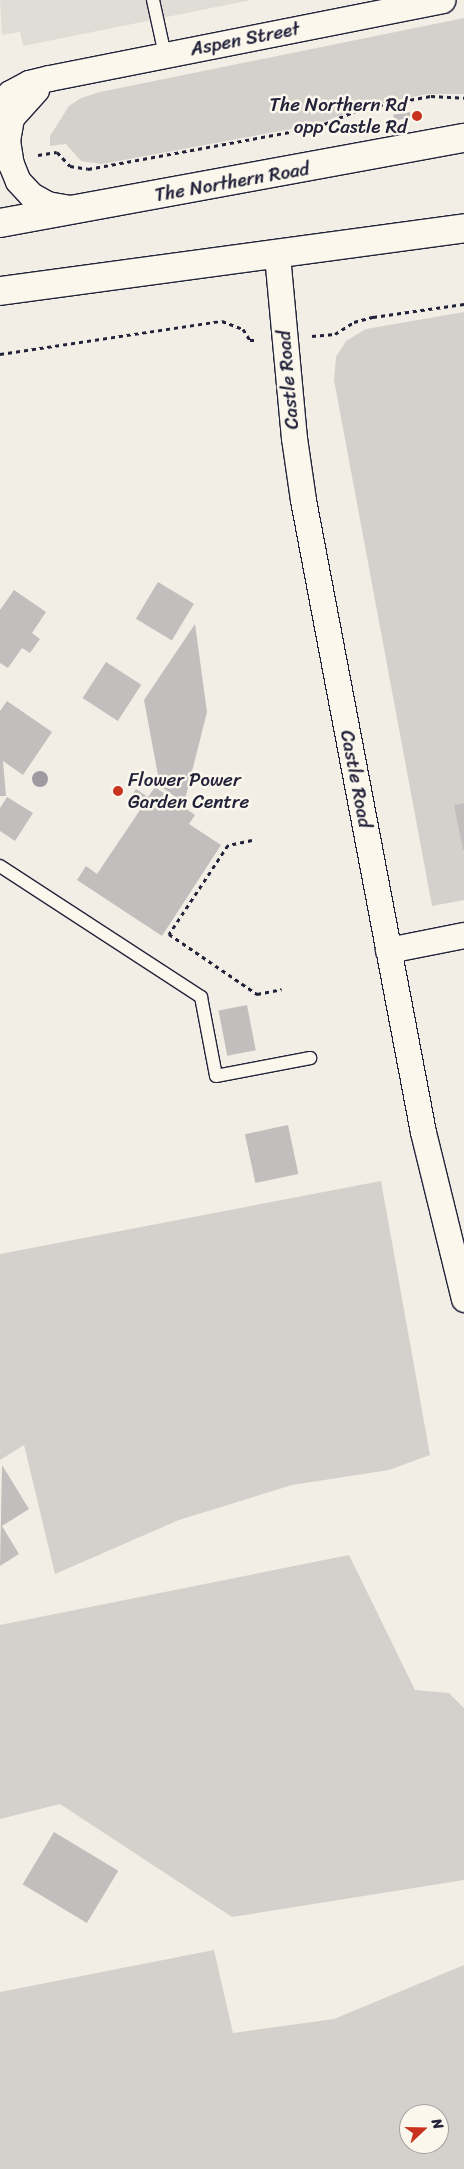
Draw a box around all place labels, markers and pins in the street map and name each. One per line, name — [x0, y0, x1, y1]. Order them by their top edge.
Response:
place label: The Northern Rd opp Castle Rd — [269, 94, 407, 138]
marker: The Northern Rd opp Castle Rd — [411, 110, 423, 122]
place label: Flower Power Garden Centre — [128, 769, 250, 813]
marker: Flower Power Garden Centre — [112, 785, 124, 797]

